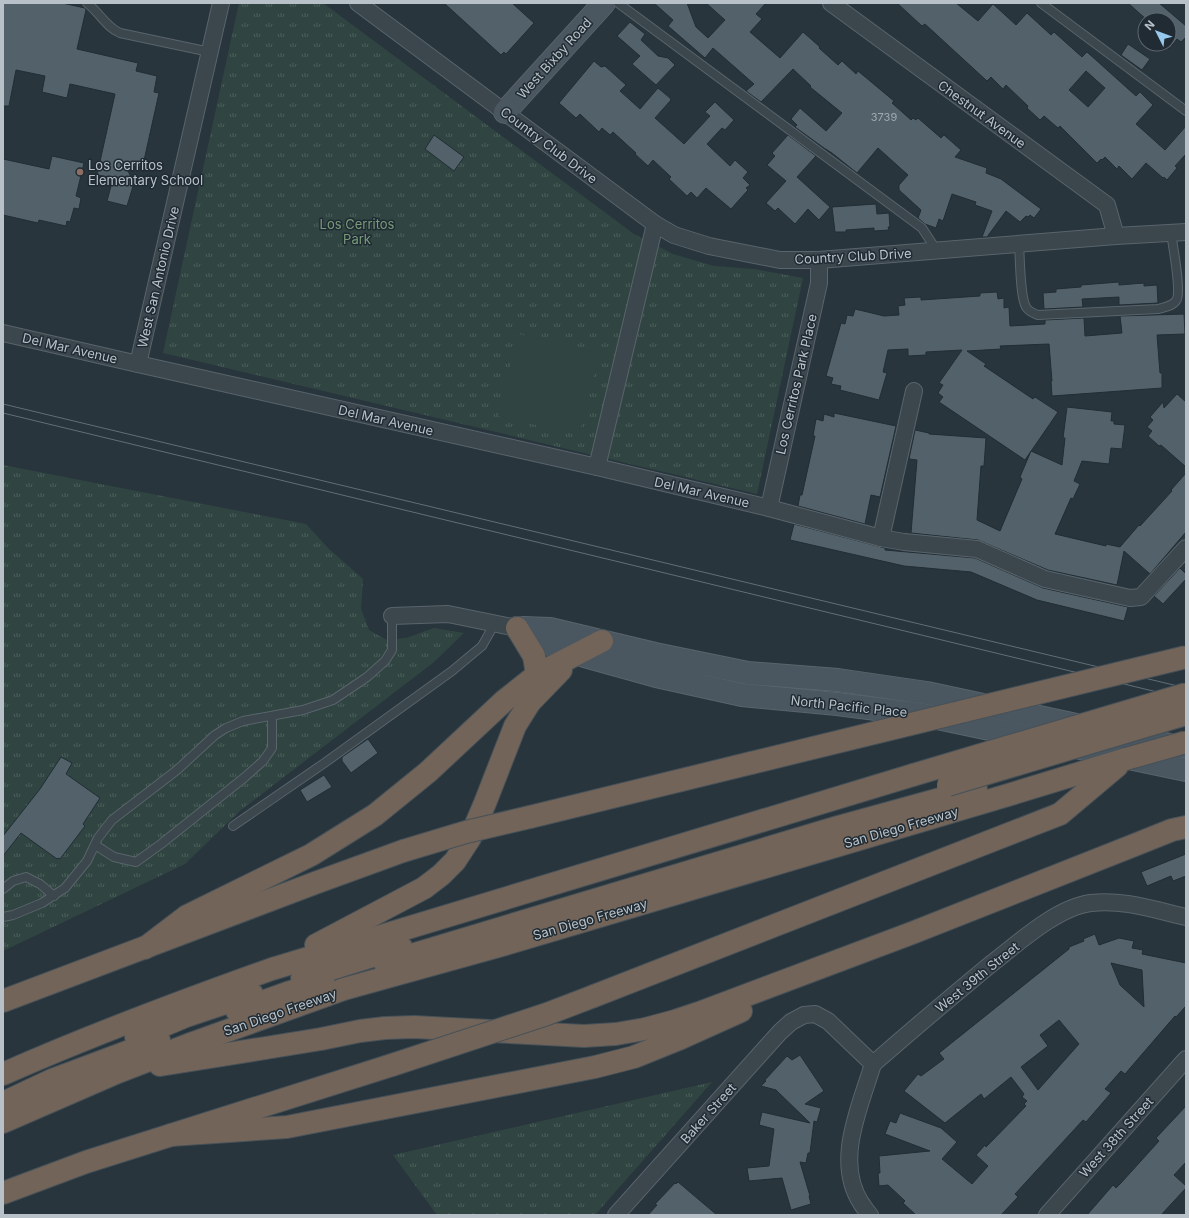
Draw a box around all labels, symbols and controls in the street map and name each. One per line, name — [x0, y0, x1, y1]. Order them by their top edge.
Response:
north arrow — [1137, 12, 1177, 52]
street label: West Bixby Road — [514, 14, 594, 102]
text: N — [1142, 18, 1158, 33]
street label: Chestnut Avenue — [935, 77, 1029, 151]
street label: Country Club Drive — [497, 103, 601, 187]
house number: 3739 — [871, 110, 897, 124]
place label: Los Cerritos Elementary School — [88, 157, 203, 188]
marker: Los Cerritos Elementary School — [75, 167, 85, 177]
street label: West San Antonio Drive — [134, 205, 182, 349]
park label: Los Cerritos Park — [320, 216, 395, 247]
street label: Country Club Drive — [794, 245, 912, 267]
street label: Los Cerritos Park Place — [772, 312, 820, 456]
street label: Del Mar Avenue — [21, 329, 119, 367]
street label: Del Mar Avenue — [337, 401, 435, 439]
street label: Del Mar Avenue — [653, 473, 751, 511]
street label: North Pacific Place — [790, 692, 908, 720]
street label: San Diego Freeway — [842, 803, 960, 851]
street label: San Diego Freeway — [531, 895, 649, 943]
street label: West 39th Street — [932, 938, 1022, 1016]
street label: San Diego Freeway — [221, 985, 339, 1039]
street label: Baker Street — [677, 1080, 739, 1146]
street label: West 38th Street — [1076, 1093, 1156, 1181]

